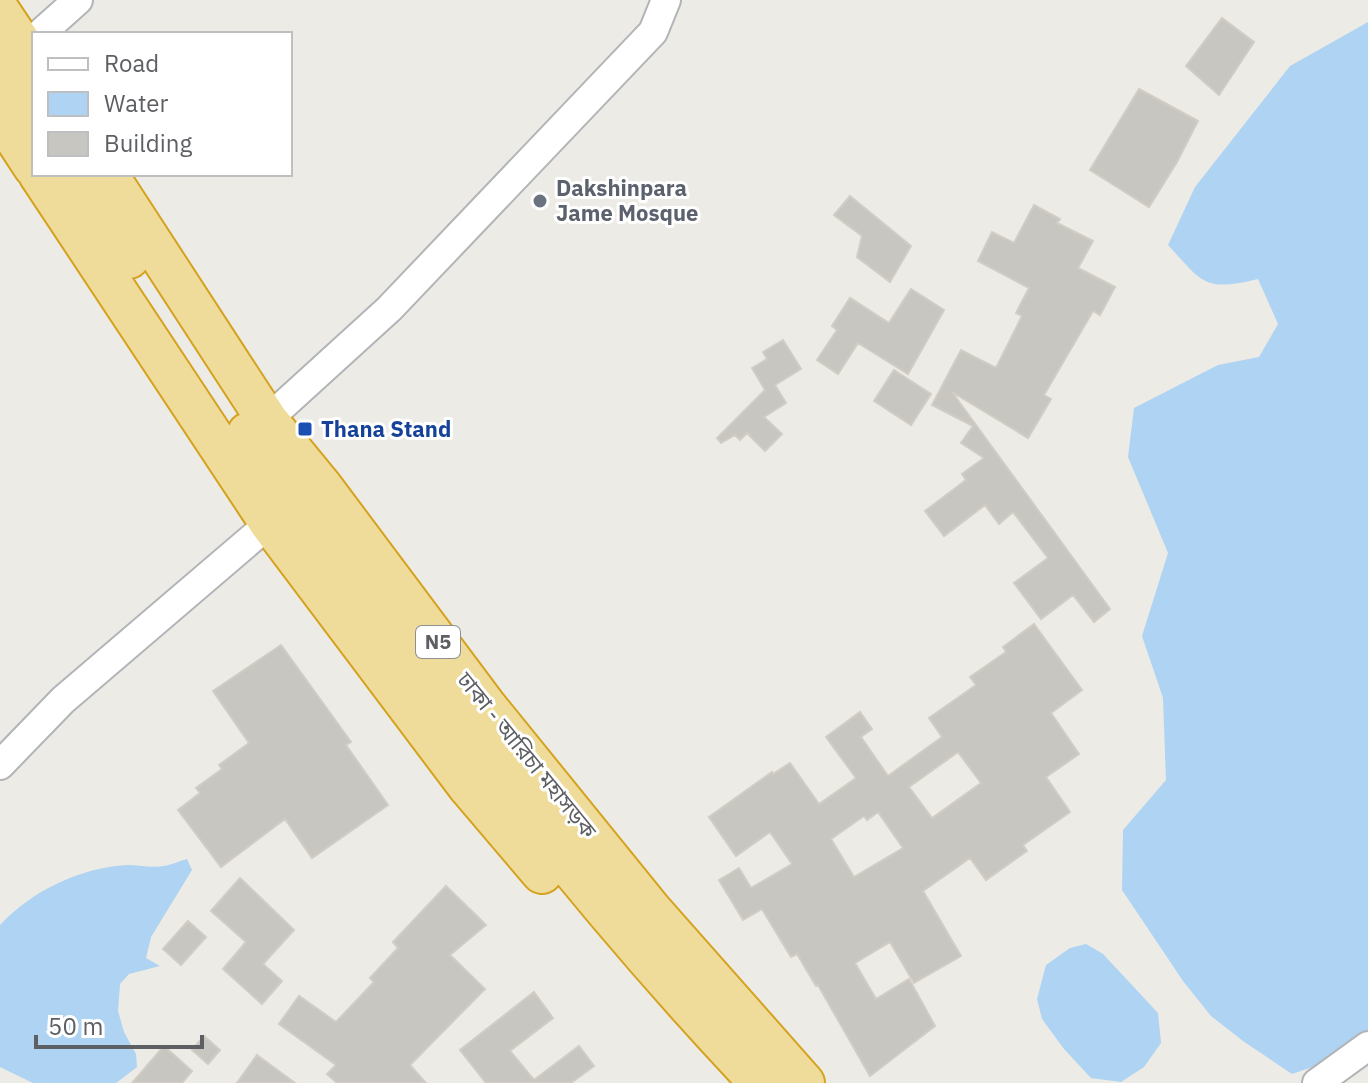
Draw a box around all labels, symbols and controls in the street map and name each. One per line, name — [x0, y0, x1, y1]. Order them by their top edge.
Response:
legend — [32, 32, 292, 176]
text: Road — [104, 47, 159, 79]
text: Water — [104, 87, 168, 119]
text: Building — [104, 127, 192, 159]
place label: Dakshinpara Jame Mosque — [556, 173, 698, 227]
marker: Dakshinpara Jame Mosque — [531, 192, 549, 210]
place label: Thana Stand — [321, 414, 451, 443]
marker: Thana Stand — [296, 420, 314, 438]
road number: N5 — [416, 626, 460, 658]
street label: ঢাকা - আরিচা মহাসড়ক — [451, 665, 604, 844]
scale bar — [36, 999, 202, 1049]
text: 50 m — [48, 1010, 103, 1042]

